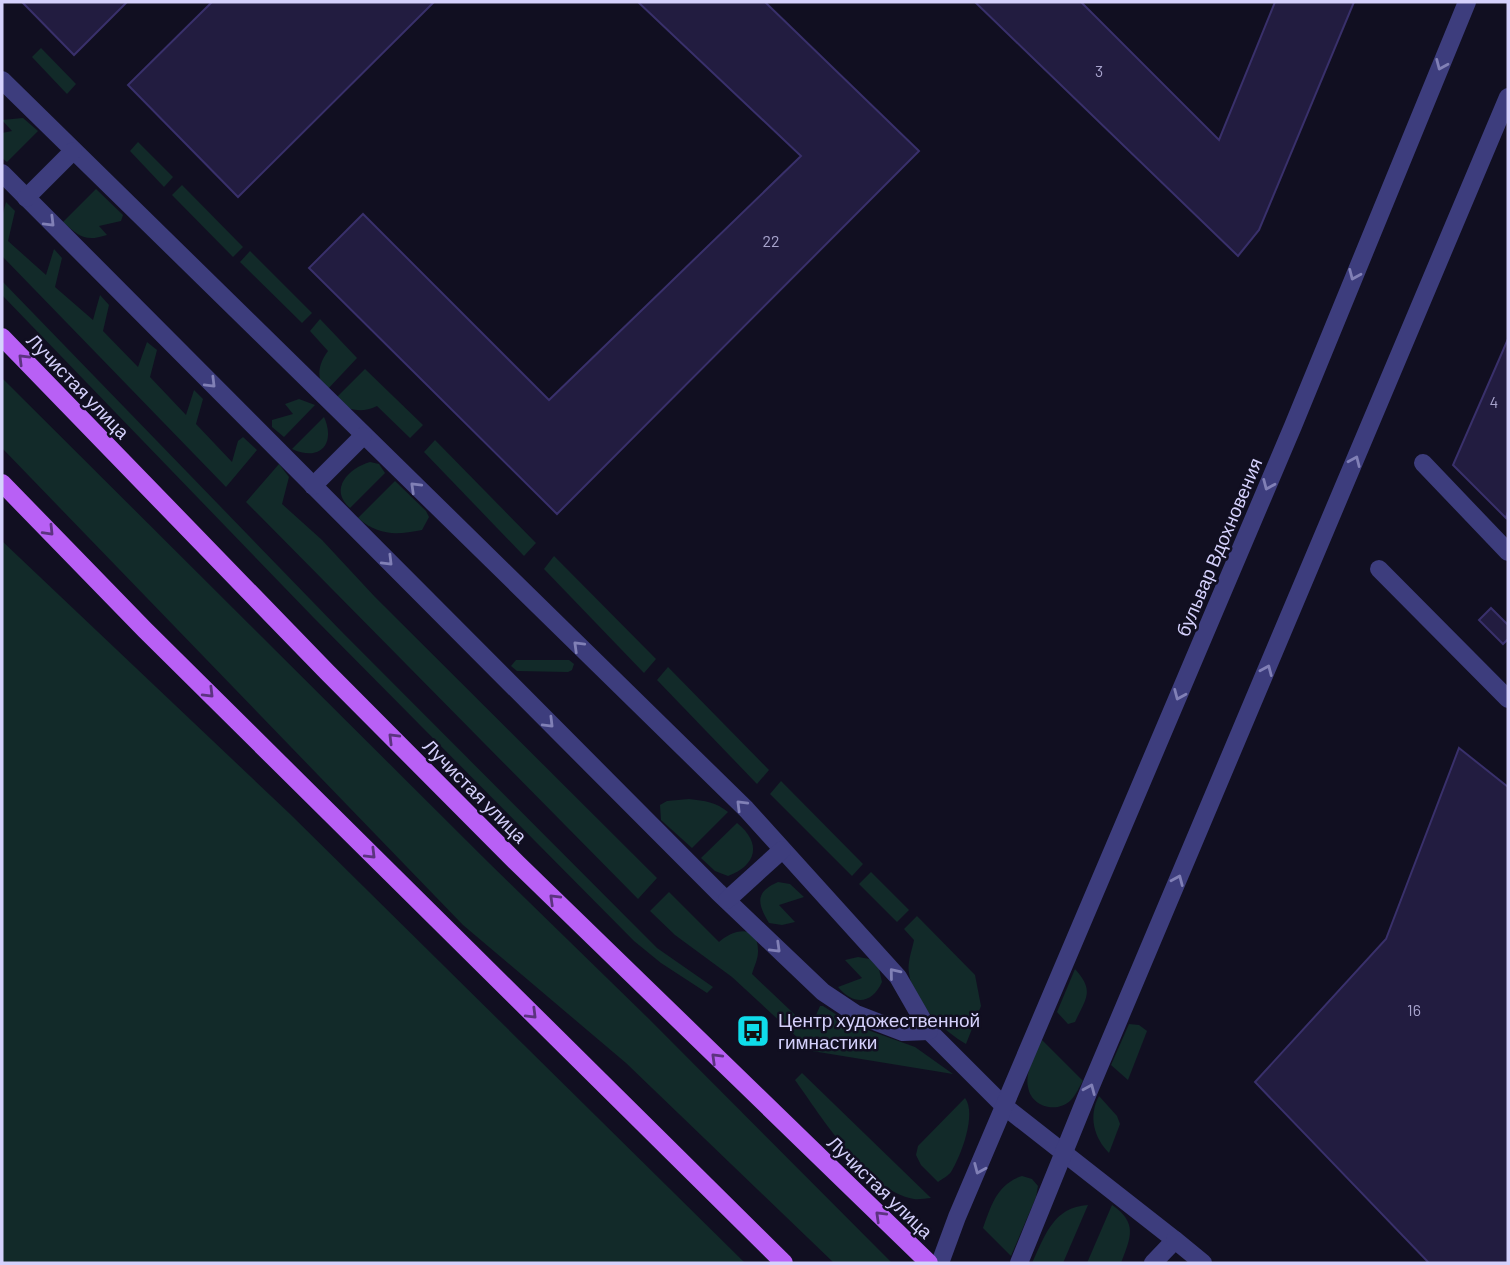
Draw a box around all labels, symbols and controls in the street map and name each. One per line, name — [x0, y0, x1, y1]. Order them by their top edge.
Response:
one-way arrow — [1436, 58, 1450, 70]
house number: 3 — [1095, 61, 1103, 80]
one-way arrow — [42, 213, 55, 226]
house number: 22 — [762, 231, 780, 250]
one-way arrow — [1348, 268, 1362, 280]
street label: Лучистая улица — [22, 328, 135, 443]
one-way arrow — [18, 354, 31, 367]
one-way arrow — [202, 375, 215, 388]
house number: 4 — [1490, 392, 1498, 411]
street label: бульвар Вдохновения — [1171, 454, 1267, 640]
one-way arrow — [1347, 455, 1361, 468]
one-way arrow — [1262, 479, 1276, 491]
one-way arrow — [410, 483, 423, 496]
one-way arrow — [41, 523, 54, 536]
one-way arrow — [380, 553, 393, 566]
one-way arrow — [574, 642, 586, 654]
one-way arrow — [1258, 665, 1272, 677]
one-way arrow — [201, 685, 214, 698]
one-way arrow — [1173, 688, 1187, 700]
one-way arrow — [541, 714, 554, 727]
one-way arrow — [388, 733, 401, 746]
street label: Лучистая улица — [419, 734, 532, 848]
one-way arrow — [737, 801, 749, 813]
one-way arrow — [362, 845, 375, 858]
one-way arrow — [1170, 874, 1184, 886]
one-way arrow — [549, 894, 562, 907]
one-way arrow — [768, 939, 781, 952]
one-way arrow — [889, 969, 902, 981]
house number: 16 — [1407, 1000, 1421, 1019]
one-way arrow — [524, 1005, 537, 1018]
place label: Центр художественной гимнастики — [778, 1008, 980, 1053]
bus stop icon: Центр художественной гимнастики — [734, 1012, 772, 1050]
one-way arrow — [711, 1053, 724, 1066]
one-way arrow — [1082, 1084, 1096, 1097]
street label: Лучистая улица — [823, 1131, 938, 1243]
one-way arrow — [973, 1162, 987, 1174]
one-way arrow — [875, 1211, 888, 1224]

